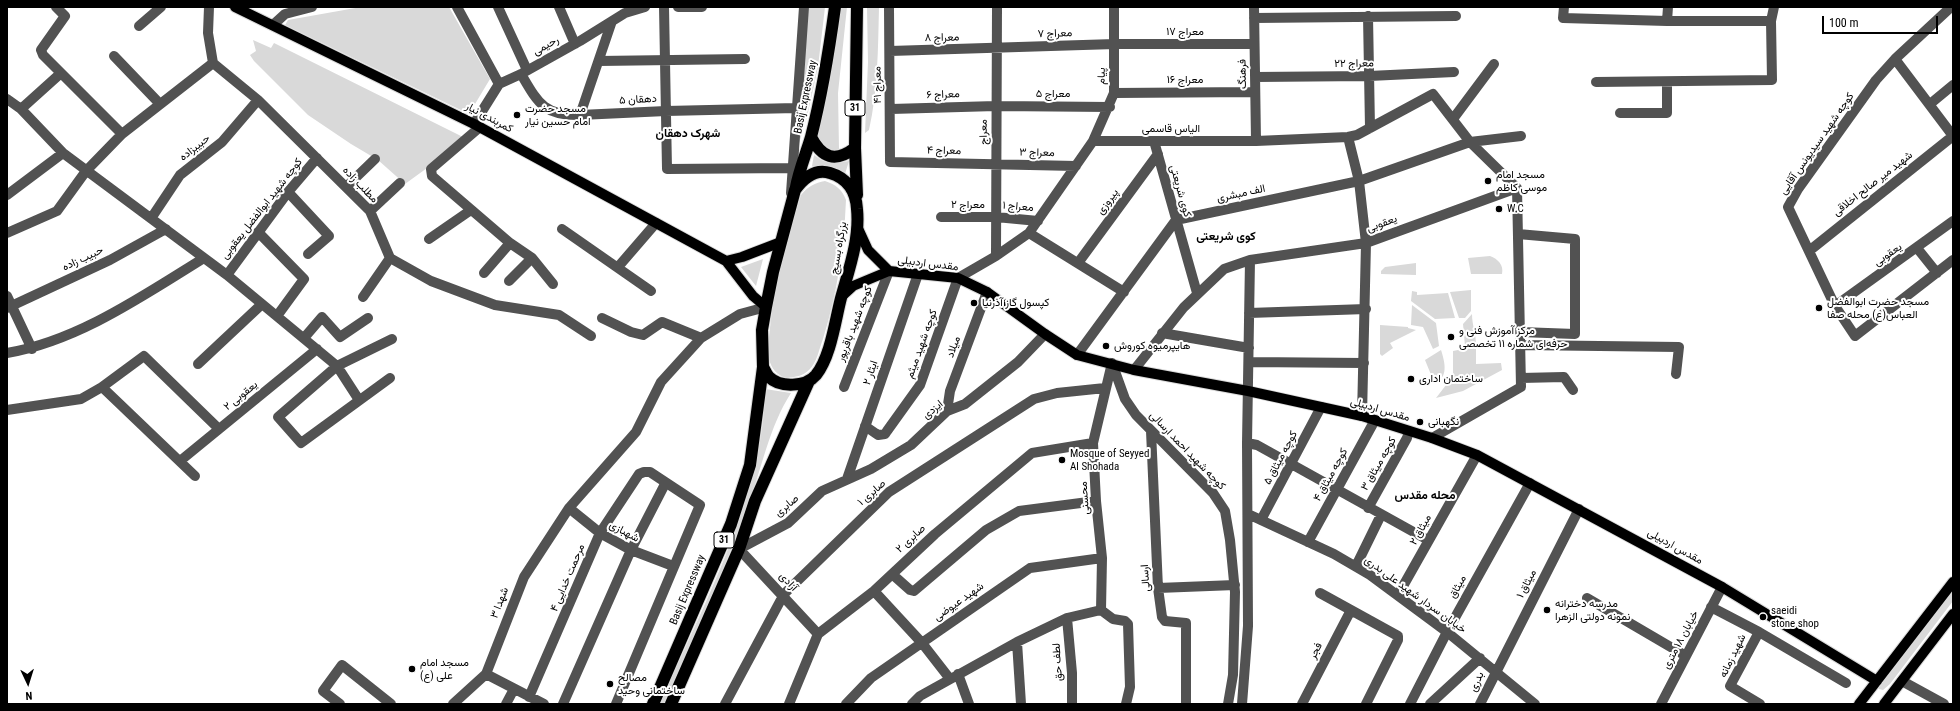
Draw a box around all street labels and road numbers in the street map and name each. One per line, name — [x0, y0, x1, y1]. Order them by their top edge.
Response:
street label: معراج ۱۷ — [1166, 25, 1204, 39]
street label: معراج ۷ — [1037, 27, 1073, 41]
street label: معراج ۸ — [925, 31, 959, 45]
street label: رحیمی — [531, 33, 561, 59]
street label: معراج ۲۲ — [1334, 57, 1374, 71]
street label: Basij Expressway — [792, 59, 820, 135]
street label: فرهنگ — [1236, 59, 1250, 89]
street label: معراج ۴۱ — [871, 66, 885, 104]
street label: پیام — [1095, 67, 1109, 85]
street label: معراج ۱۶ — [1167, 73, 1203, 87]
street label: معراج ۵ — [1036, 87, 1070, 101]
street label: معراج ۶ — [926, 88, 960, 102]
street label: کوچه شهید سیدیونس آقایی — [1777, 90, 1857, 198]
street label: دهقان ۵ — [619, 92, 657, 108]
street label: کمربندی نیار — [463, 100, 515, 136]
road number: 31 — [845, 100, 865, 116]
street label: معراج — [977, 119, 991, 145]
street label: الیاس قاسمی — [1142, 122, 1200, 136]
street label: حبیبزاده — [177, 132, 213, 164]
street label: معراج ۴ — [927, 144, 961, 158]
street label: معراج ۳ — [1019, 146, 1055, 160]
street label: شهید میر صالح اخلاقی — [1830, 149, 1916, 219]
street label: کوچه شهید ابوالفضل یعقوبی — [218, 156, 306, 262]
street label: کوی شریعتی — [1166, 163, 1194, 219]
street label: مطلب زاده — [339, 164, 381, 206]
street label: الف مبشری — [1215, 182, 1267, 206]
street label: پیروزی — [1094, 187, 1122, 217]
street label: معراج ۲ — [951, 198, 985, 212]
street label: معراج ۱ — [1002, 199, 1034, 215]
street label: یعقوبی — [1365, 212, 1399, 236]
street label: بزرگراه بسیج — [828, 221, 850, 275]
street label: یعقوبی — [1871, 241, 1905, 269]
street label: حبیب زاده — [60, 244, 106, 274]
street label: مقدس اردبیلی — [897, 254, 959, 274]
street label: کوچه شهید باقرپور — [835, 284, 875, 364]
street label: کوچه شهید میثم — [903, 308, 941, 380]
street label: میلاد — [944, 334, 964, 360]
street label: ایثار ۲ — [861, 359, 881, 387]
street label: یعقوبی ۲ — [221, 378, 261, 414]
street label: مقدس اردبیلی — [1349, 395, 1411, 425]
street label: ایزدی — [920, 398, 946, 422]
street label: کوچه شهید احمد ارسالی — [1146, 409, 1228, 493]
street label: کوچه میثاق ۵ — [1261, 429, 1301, 487]
street label: کوچه میثاق ۳ — [1358, 435, 1400, 493]
street label: کوچه میثاق ۴ — [1311, 446, 1351, 504]
street label: صابری ۱ — [855, 477, 889, 509]
street label: محسنی — [1077, 481, 1093, 515]
street label: صابری — [772, 492, 802, 520]
street label: میثاق ۲ — [1407, 512, 1435, 548]
street label: شهبازی — [607, 519, 641, 545]
street label: صابری ۲ — [893, 522, 929, 556]
street label: مقدس اردبیلی — [1645, 526, 1705, 568]
road number: 31 — [714, 532, 734, 548]
street label: مرحمت خدایی ۴ — [548, 542, 588, 614]
street label: Basij Expressway — [667, 553, 709, 627]
street label: خیابان سردار شهید علی بدری — [1362, 554, 1468, 636]
street label: ارسالی — [1138, 564, 1154, 592]
street label: میثاق ۱ — [1514, 568, 1540, 600]
street label: آزادی — [776, 570, 800, 594]
street label: میثاق — [1446, 573, 1470, 601]
street label: شهید عیوضی — [931, 580, 987, 624]
street label: شهدا ۳ — [488, 586, 512, 620]
street label: خیابان ۱۸ متری — [1660, 609, 1702, 671]
street label: شهید زمانه — [1717, 632, 1749, 680]
street label: فجر — [1306, 641, 1326, 661]
street label: لطف حق — [1050, 642, 1066, 682]
street label: بدری — [1467, 670, 1487, 694]

